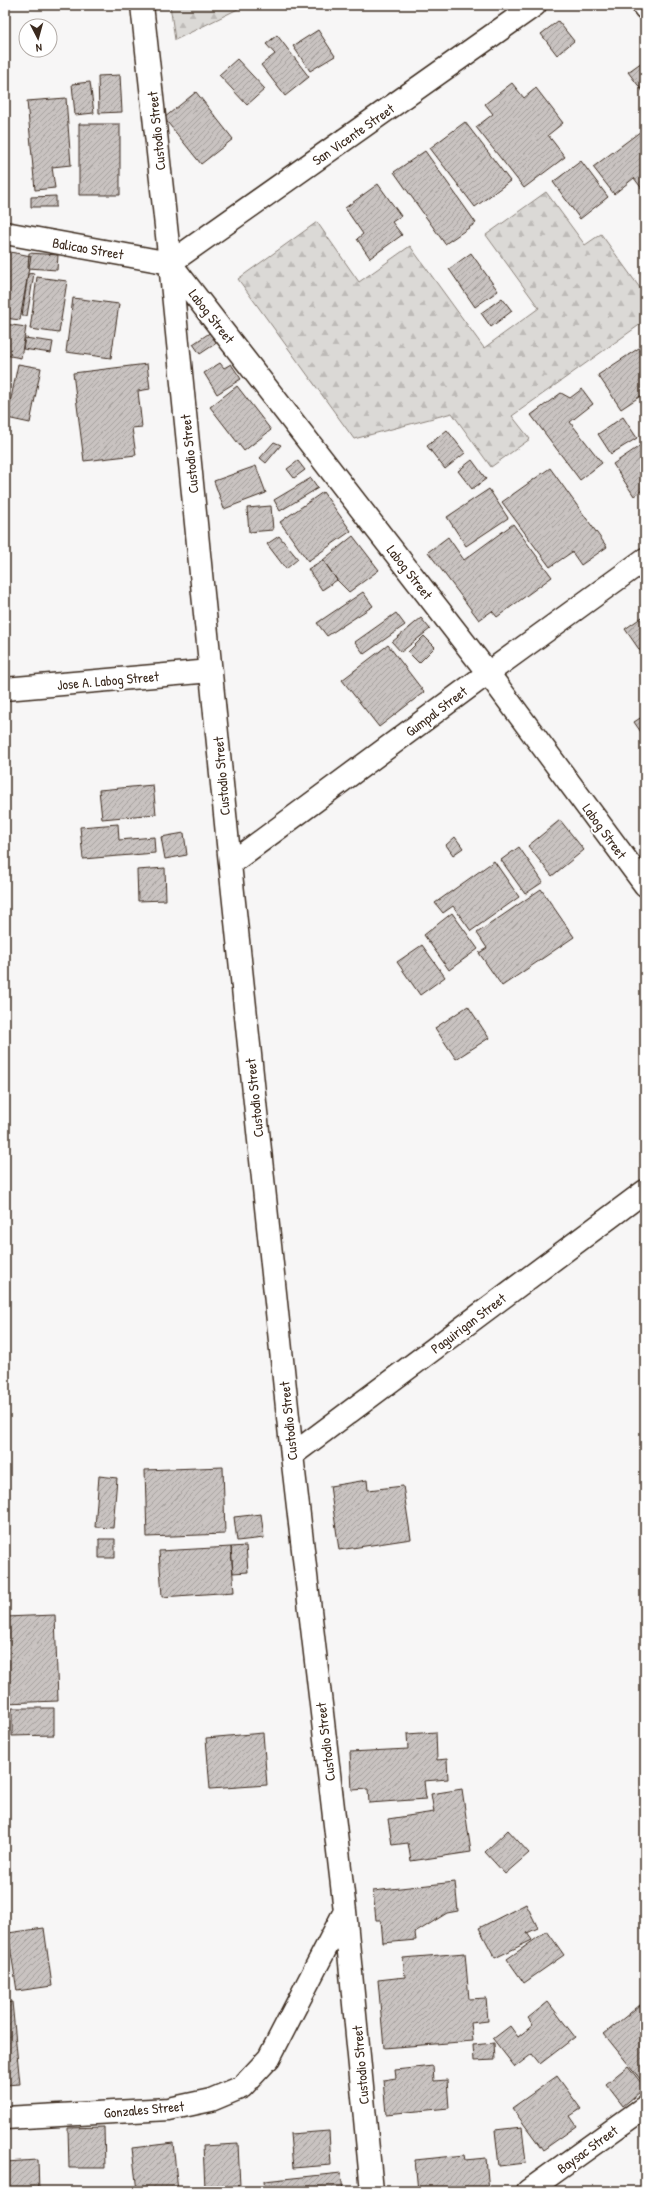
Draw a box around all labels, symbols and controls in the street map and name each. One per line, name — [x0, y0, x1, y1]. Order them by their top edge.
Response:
north arrow — [18, 18, 58, 58]
text: N — [35, 41, 43, 55]
street label: Custodio Street — [142, 90, 170, 171]
street label: San Vicente Street — [308, 99, 398, 169]
street label: Balicao Street — [51, 232, 125, 264]
street label: Labog Street — [184, 285, 239, 348]
street label: Custodio Street — [175, 413, 203, 494]
street label: Labog Street — [382, 541, 437, 604]
street label: Jose A. Labog Street — [56, 666, 160, 695]
street label: Gumpal Street — [401, 681, 472, 741]
street label: Custodio Street — [208, 736, 234, 816]
street label: Labog Street — [578, 799, 632, 863]
street label: Custodio Street — [240, 1057, 268, 1138]
street label: Paguirigan Street — [427, 1288, 510, 1358]
street label: Custodio Street — [274, 1380, 302, 1461]
street label: Custodio Street — [311, 1701, 339, 1782]
street label: Custodio Street — [347, 2025, 373, 2105]
street label: Gonzales Street — [103, 2096, 185, 2122]
street label: Baysac Street — [553, 2120, 622, 2178]

